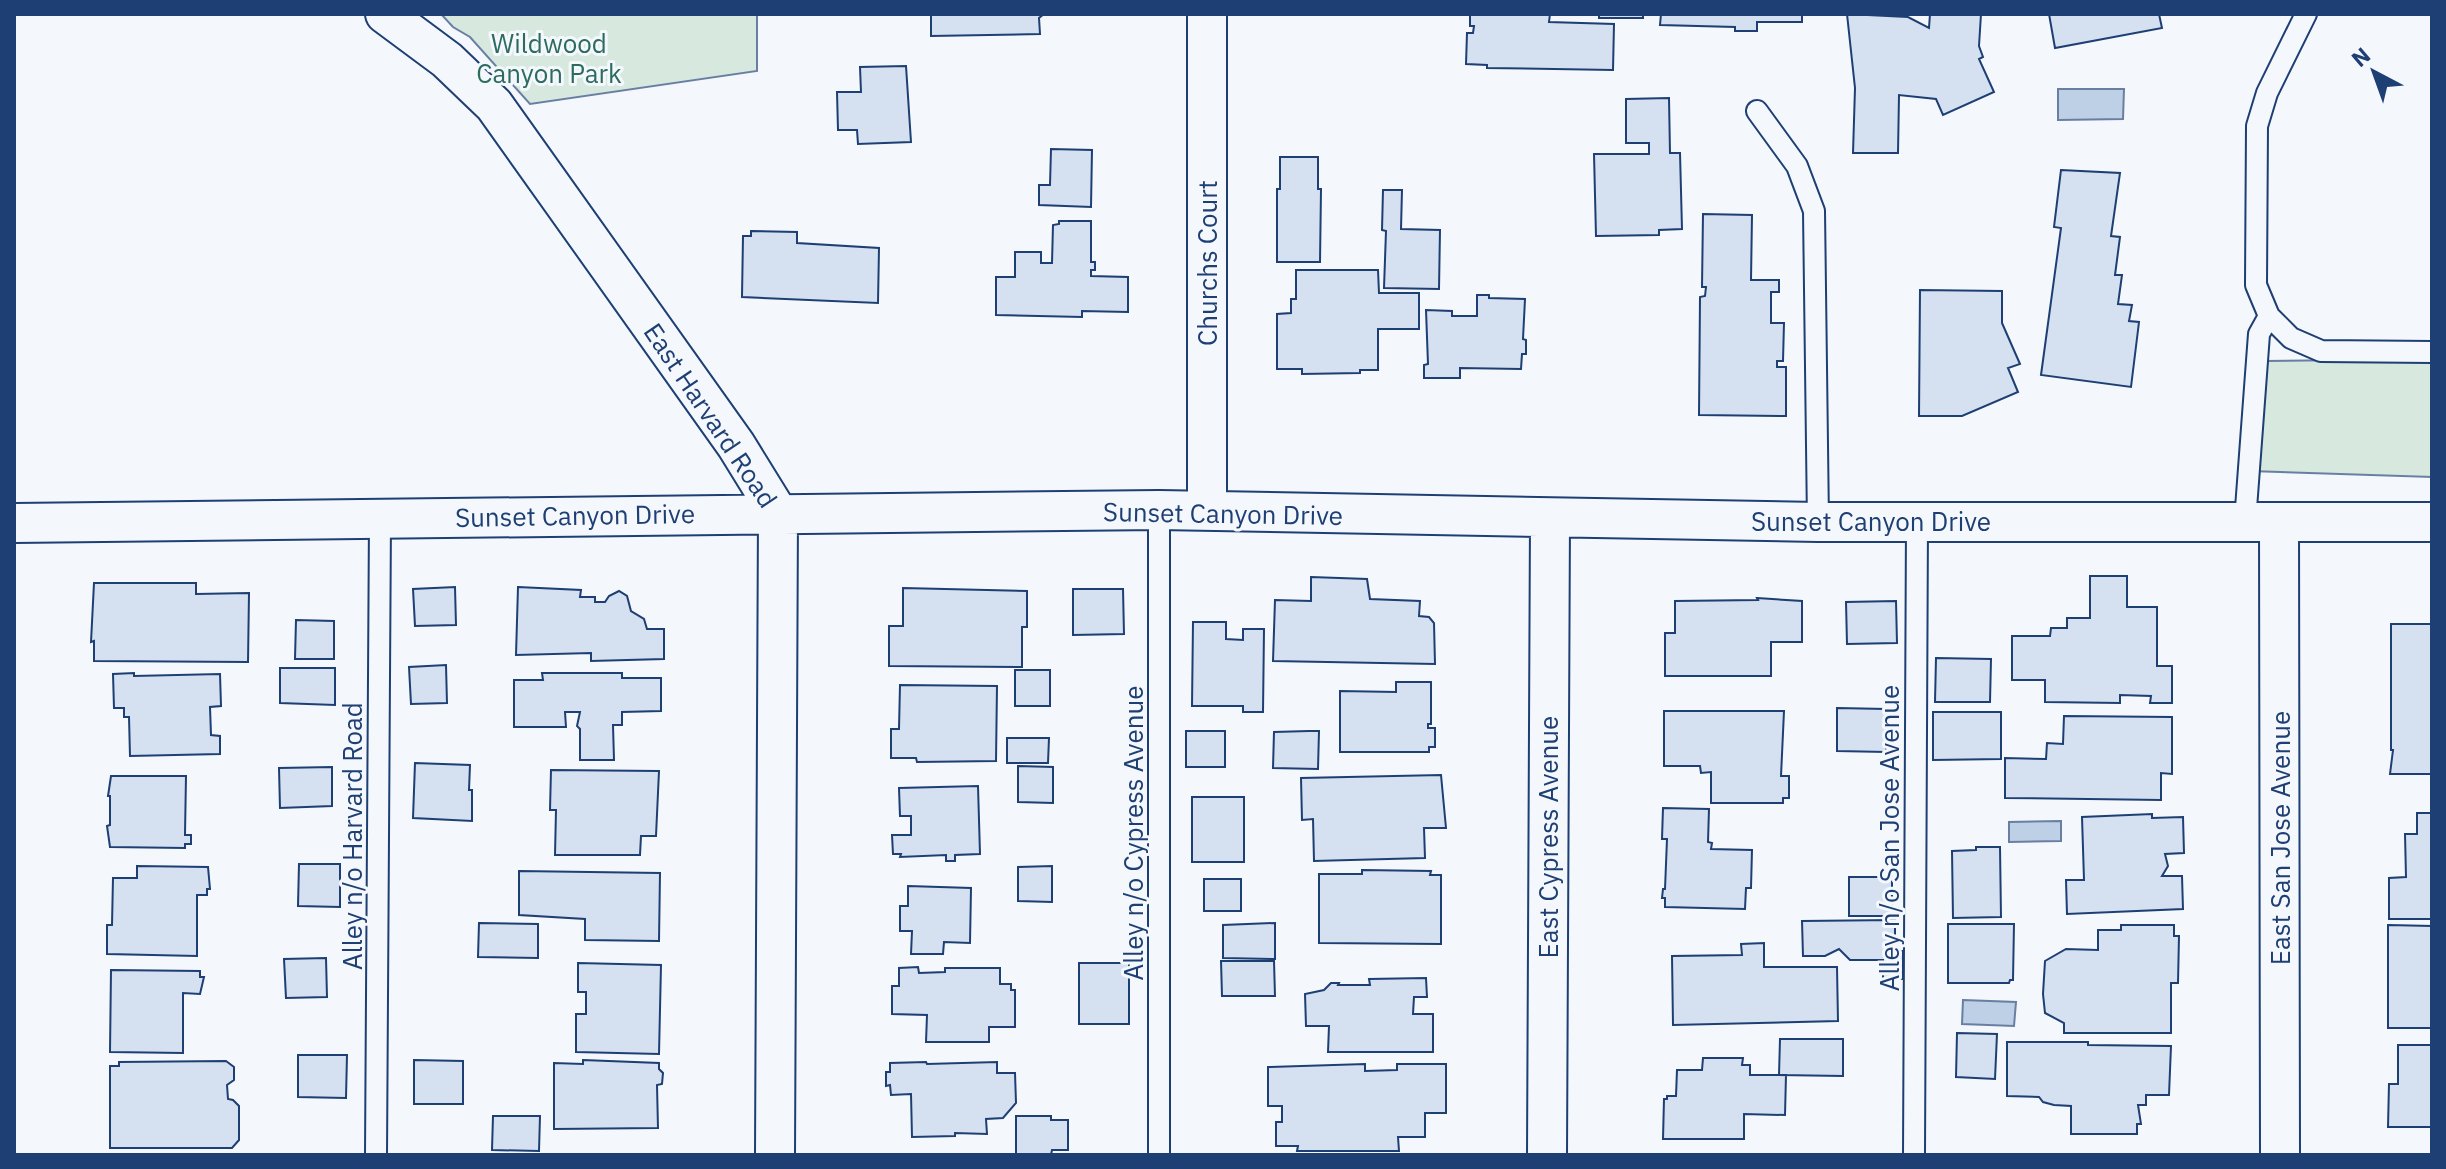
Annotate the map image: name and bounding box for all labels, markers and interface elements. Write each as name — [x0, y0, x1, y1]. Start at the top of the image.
park label: Wildwood Canyon Park — [476, 26, 622, 90]
north arrow — [2334, 32, 2414, 112]
text: N — [2345, 40, 2376, 73]
street label: Churchs Court — [1190, 180, 1224, 346]
street label: East Harvard Road — [637, 316, 785, 514]
street label: Sunset Canyon Drive — [1103, 494, 1343, 532]
street label: Sunset Canyon Drive — [455, 496, 695, 534]
street label: Sunset Canyon Drive — [1751, 504, 1991, 538]
street label: Alley n/o San Jose Avenue — [1872, 685, 1906, 991]
street label: Alley n/o Cypress Avenue — [1116, 686, 1150, 980]
street label: Alley n/o Harvard Road — [335, 702, 369, 970]
street label: East San Jose Avenue — [2263, 711, 2297, 965]
street label: East Cypress Avenue — [1531, 716, 1565, 958]

